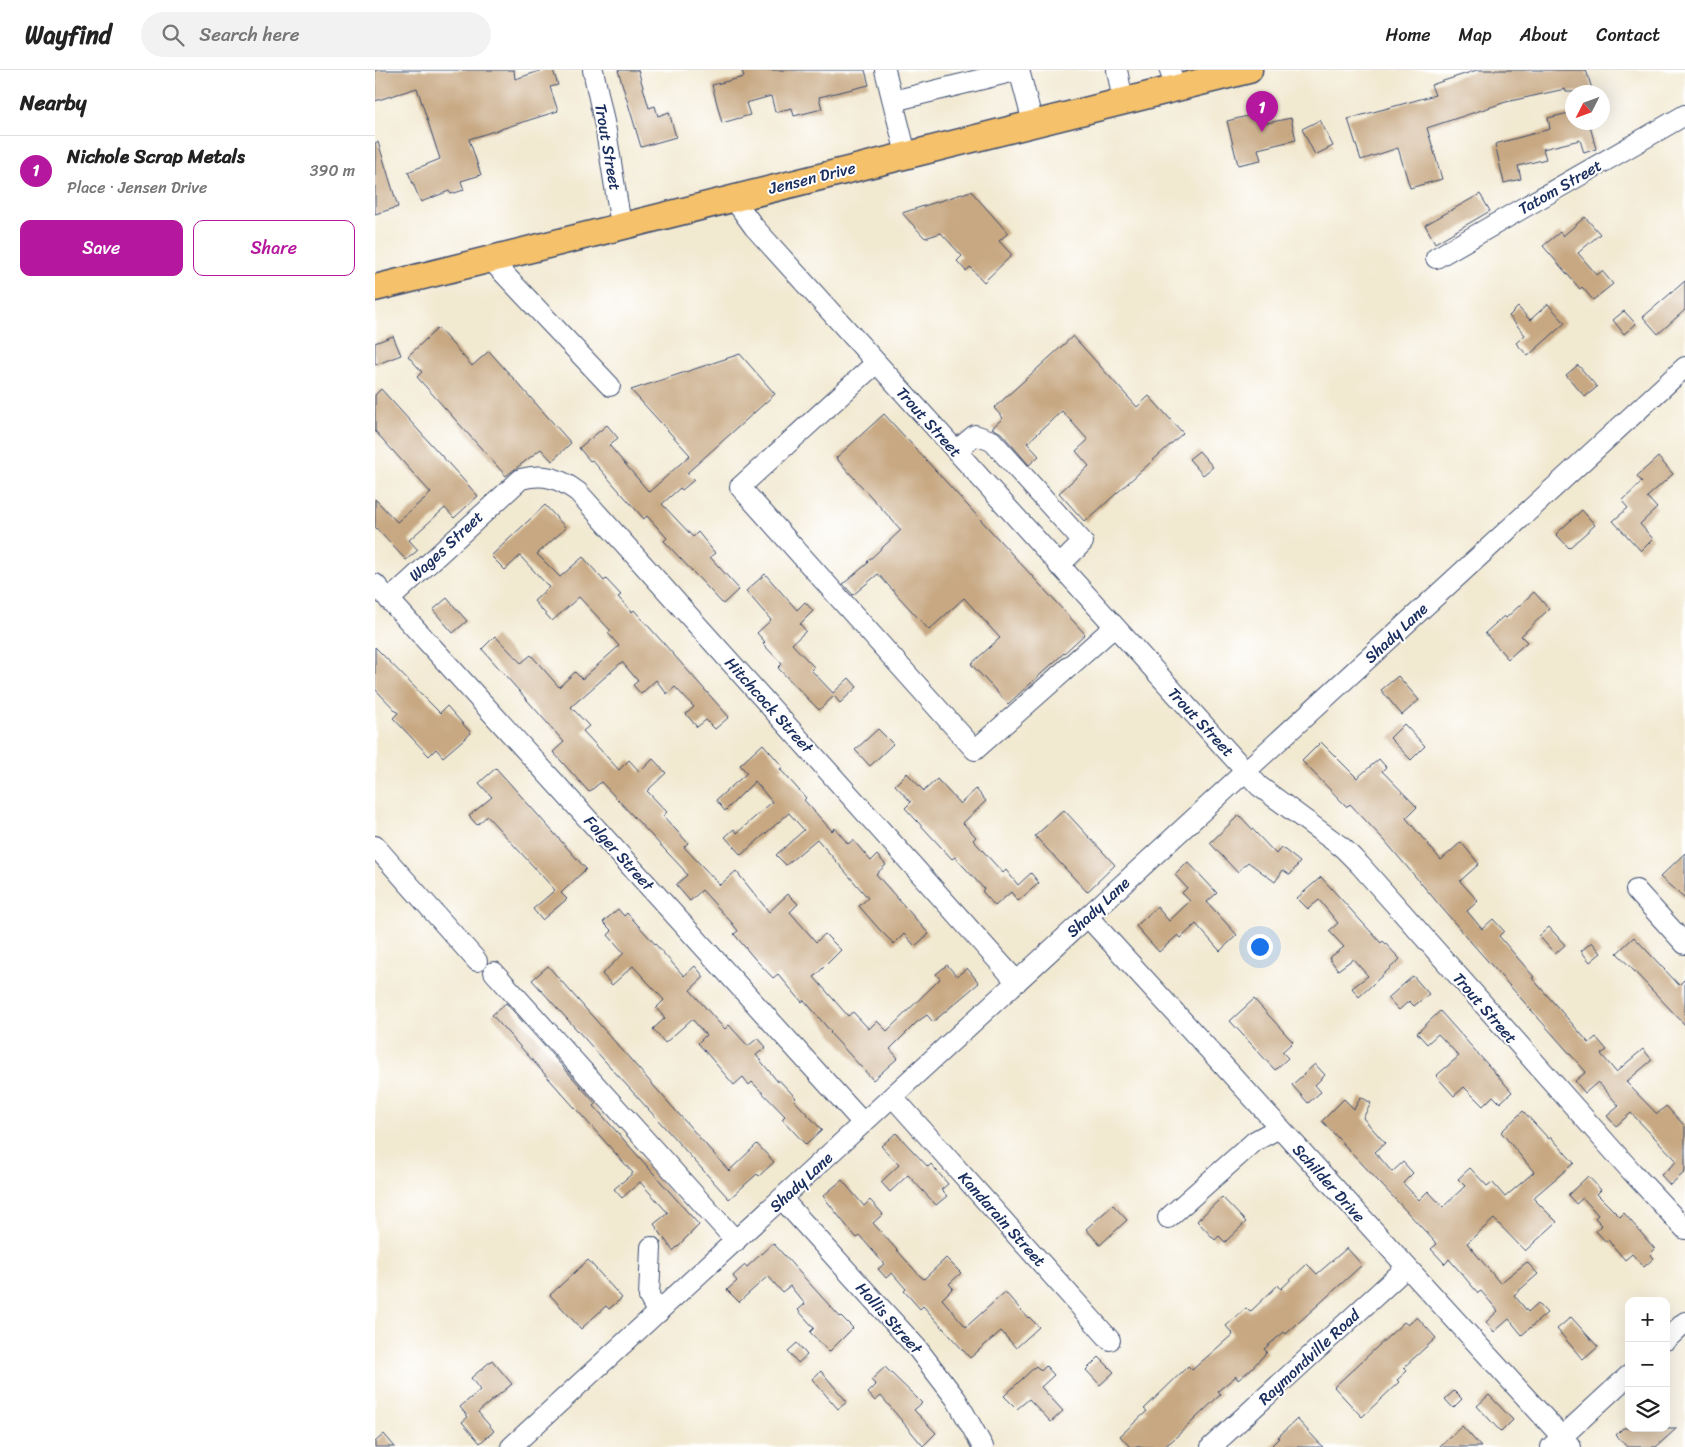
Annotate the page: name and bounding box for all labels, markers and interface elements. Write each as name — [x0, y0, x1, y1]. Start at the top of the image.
search box — [141, 12, 491, 57]
text: Wayfind — [25, 14, 111, 56]
text: Search here — [199, 18, 299, 51]
text: Home — [1386, 19, 1431, 51]
text: Map — [1459, 19, 1492, 51]
text: About — [1520, 19, 1568, 51]
text: Contact — [1596, 19, 1660, 51]
icon: search — [159, 21, 187, 49]
text: Nearby — [20, 84, 86, 122]
north arrow — [1565, 85, 1610, 130]
pin: 1 — [1246, 91, 1278, 132]
street label: Trout Street — [586, 101, 630, 193]
text: Nichole Scrap Metals — [67, 140, 245, 173]
street label: Tatom Street — [1512, 151, 1608, 223]
street label: Jensen Drive — [764, 153, 859, 203]
text: 1 — [33, 156, 39, 185]
text: 390 m — [310, 156, 355, 185]
text: Place · Jensen Drive — [67, 173, 207, 202]
button: Save — [20, 220, 183, 276]
button: Share — [193, 220, 355, 276]
street label: Trout Street — [889, 380, 969, 464]
street label: Wages Street — [402, 503, 490, 589]
street label: Shady Lane — [1357, 595, 1435, 671]
street label: Hitchcock Street — [717, 650, 821, 761]
street label: Trout Street — [1160, 680, 1242, 764]
street label: Folger Street — [577, 808, 662, 898]
street label: Shady Lane — [1059, 869, 1137, 945]
your location — [1247, 934, 1273, 960]
street label: Trout Street — [1445, 965, 1525, 1051]
street label: Schilder Drive — [1285, 1137, 1373, 1229]
street label: Shady Lane — [762, 1144, 840, 1220]
street label: Kandarain Street — [951, 1164, 1053, 1274]
street label: Hollis Street — [848, 1275, 930, 1361]
map controls — [1625, 1297, 1670, 1432]
button: + — [1625, 1297, 1670, 1342]
street label: Raymondville Road — [1251, 1301, 1368, 1412]
button: − — [1625, 1342, 1670, 1387]
button: layers — [1625, 1387, 1670, 1432]

